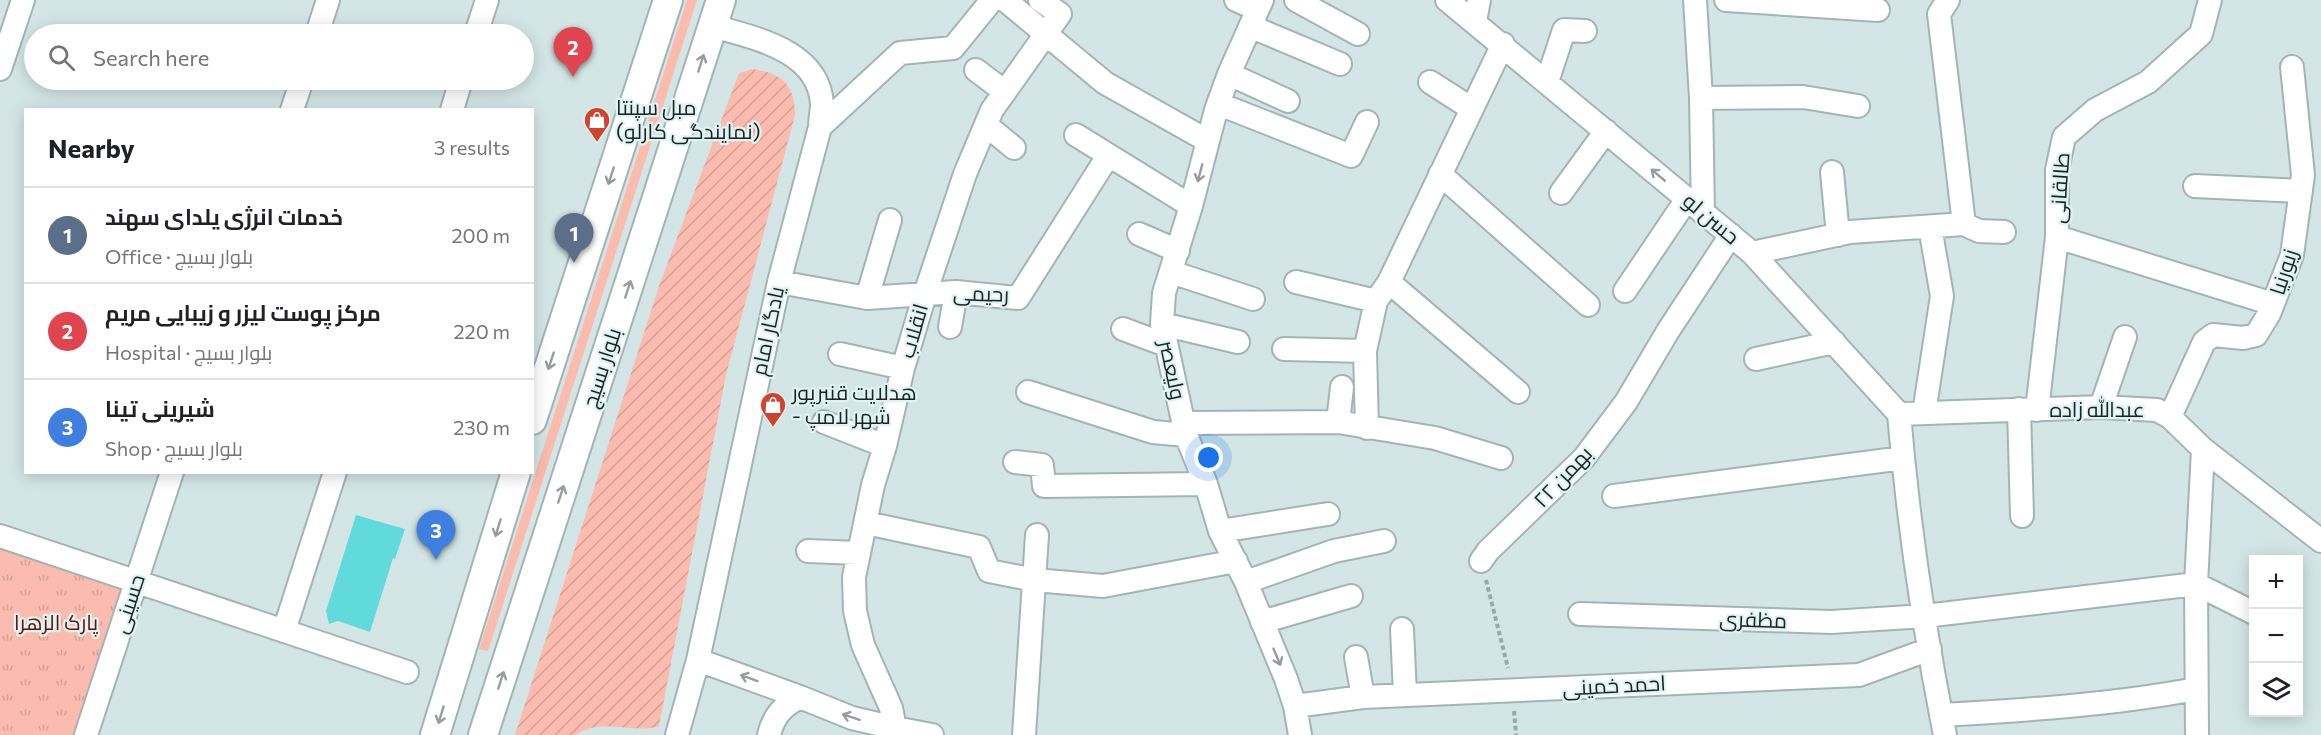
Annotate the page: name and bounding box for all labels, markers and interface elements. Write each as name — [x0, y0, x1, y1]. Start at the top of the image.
search box — [24, 24, 534, 90]
pin: 2 — [554, 28, 592, 77]
icon: search — [45, 41, 78, 74]
text: Search here — [93, 44, 209, 71]
one-way arrow — [696, 54, 707, 73]
place label: مبل سپنتا (نمایندگی کارلو) — [616, 94, 761, 145]
shop icon: مبل سپنتا (نمایندگی کارلو) — [582, 105, 612, 143]
text: Nearby — [48, 132, 135, 163]
text: 3 results — [434, 135, 510, 159]
street label: طالقانی — [2044, 151, 2075, 224]
one-way arrow — [1193, 163, 1205, 182]
one-way arrow — [605, 166, 616, 185]
one-way arrow — [1651, 169, 1667, 182]
street label: حسن لو — [1677, 187, 1745, 250]
text: خدمات انرژی یلدای سهند — [105, 203, 343, 230]
pin: 1 — [554, 214, 594, 263]
text: 1 — [63, 223, 72, 247]
text: 200 m — [452, 223, 510, 247]
text: Office · بلوار بسیج — [105, 244, 253, 268]
street label: زیورنیا — [2263, 245, 2303, 298]
street label: رحیمی — [953, 279, 1010, 308]
one-way arrow — [623, 280, 634, 299]
street label: یادگار امام — [745, 284, 791, 378]
text: مرکز پوست لیزر و زیبایی مریم — [105, 299, 381, 326]
street label: انقلاب — [893, 301, 932, 361]
text: 2 — [62, 319, 73, 343]
text: 220 m — [454, 319, 510, 343]
street label: بلوار بسیج — [576, 324, 628, 412]
street label: ولیعصر — [1154, 337, 1192, 402]
text: Hospital · بلوار بسیج — [105, 340, 272, 364]
one-way arrow — [545, 351, 556, 370]
place label: هدلایت قنبرپور - شهر لامپ — [791, 379, 917, 431]
shop icon: هدلایت قنبرپور - شهر لامپ — [758, 390, 788, 428]
text: شیرینی تینا — [105, 395, 215, 422]
street label: عبدالله زاده — [2049, 396, 2145, 422]
text: 3 — [62, 415, 73, 439]
text: 230 m — [453, 415, 510, 439]
text: Shop · بلوار بسیج — [105, 436, 243, 460]
street label: ۲۲ بهمن — [1527, 440, 1598, 513]
your location — [1194, 443, 1223, 472]
one-way arrow — [556, 485, 567, 504]
pin: 3 — [416, 510, 456, 560]
one-way arrow — [492, 518, 503, 537]
map controls — [2249, 555, 2303, 717]
button: + — [2249, 555, 2303, 609]
street label: حسینی — [106, 571, 151, 637]
street label: مظفری — [1719, 605, 1787, 634]
park label: پارک الزهرا — [14, 609, 98, 637]
button: − — [2249, 609, 2303, 663]
one-way arrow — [1272, 647, 1283, 666]
button: layers — [2249, 663, 2303, 717]
street label: احمد خمینی — [1562, 669, 1666, 702]
one-way arrow — [496, 671, 507, 690]
one-way arrow — [740, 672, 759, 683]
one-way arrow — [435, 705, 446, 724]
one-way arrow — [842, 711, 861, 722]

